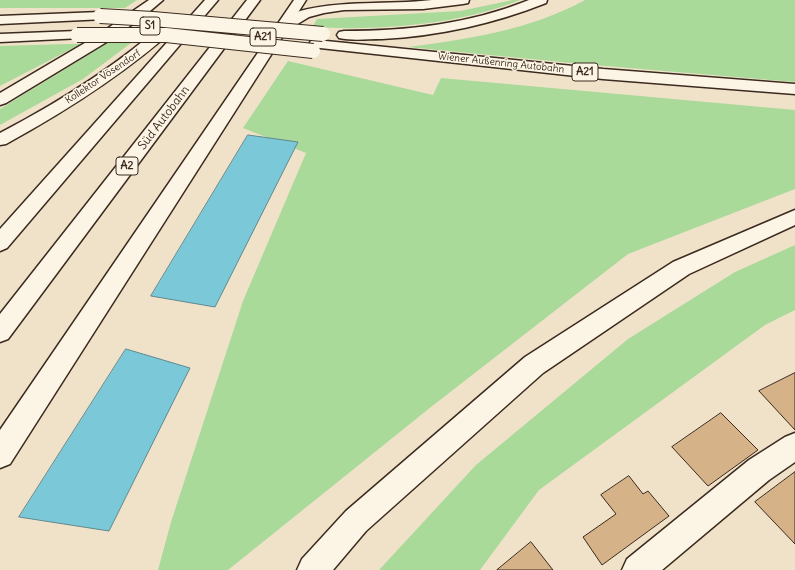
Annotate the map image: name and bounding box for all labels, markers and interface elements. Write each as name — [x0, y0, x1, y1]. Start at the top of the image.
road number: S1 — [140, 17, 160, 35]
road number: A21 — [250, 28, 276, 46]
street label: Kollektor Vösendorf — [63, 47, 143, 107]
street label: Wiener Außenring Autobahn — [437, 50, 565, 76]
road number: A21 — [572, 63, 598, 81]
street label: Süd Autobahn — [135, 83, 193, 153]
road number: A2 — [116, 157, 138, 175]

